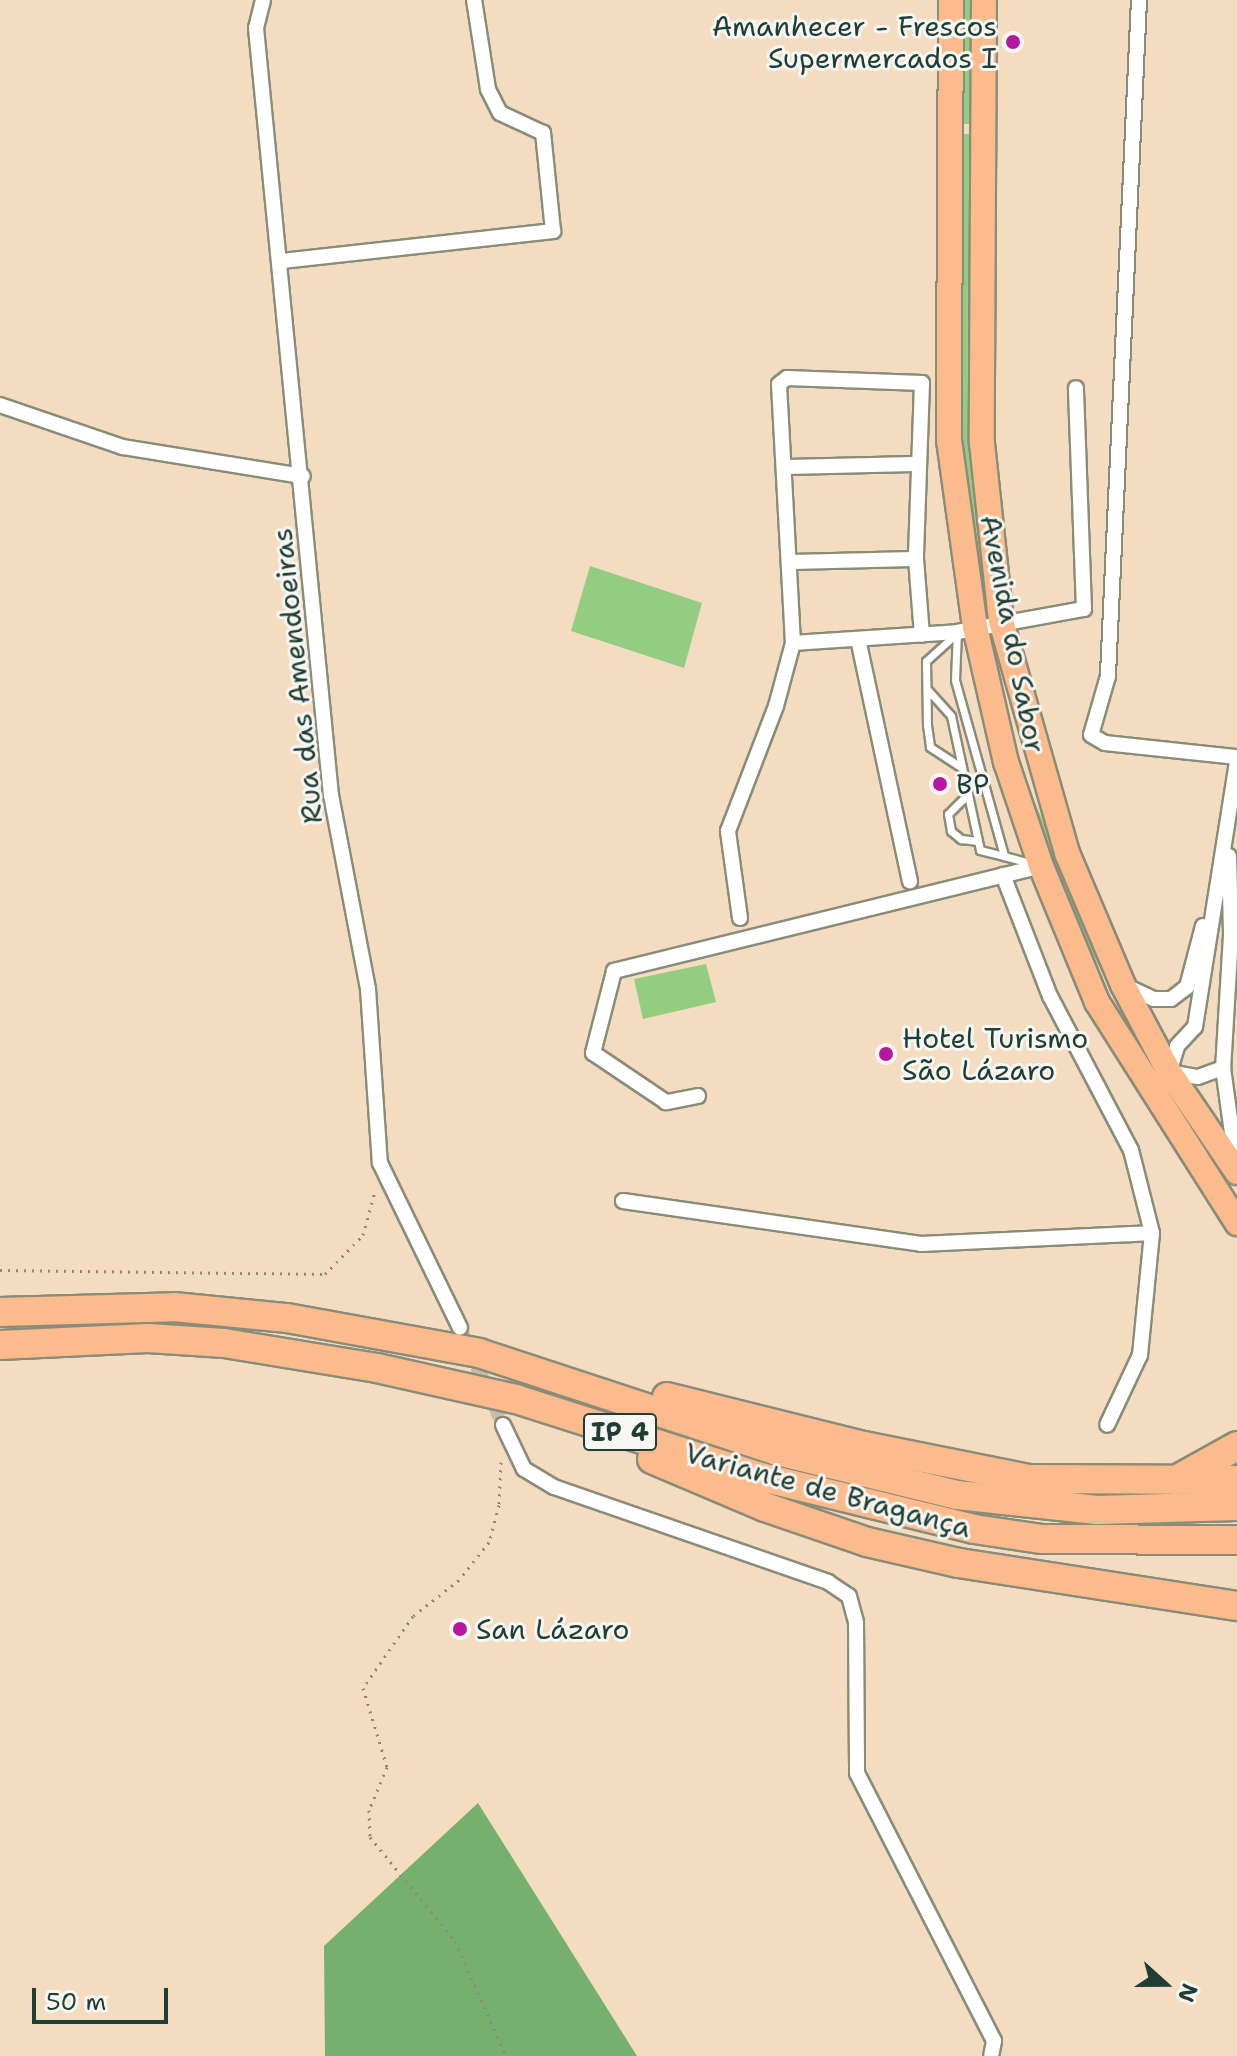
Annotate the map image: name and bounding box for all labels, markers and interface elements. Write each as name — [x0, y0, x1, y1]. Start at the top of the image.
place label: Amanhecer - Frescos Supermercados I — [712, 9, 997, 75]
marker: Amanhecer - Frescos Supermercados I — [1004, 33, 1022, 51]
street label: Avenida do Sabor — [973, 512, 1053, 756]
street label: Rua das Amendoeiras — [265, 527, 329, 825]
place label: BP — [956, 767, 989, 801]
marker: BP — [931, 775, 949, 793]
place label: Hotel Turismo São Lázaro — [902, 1021, 1088, 1087]
marker: Hotel Turismo São Lázaro — [877, 1045, 895, 1063]
road number: IP 4 — [582, 1410, 658, 1454]
street label: Variante de Bragança — [681, 1436, 975, 1544]
place label: San Lázaro — [476, 1612, 629, 1646]
marker: San Lázaro — [451, 1620, 469, 1638]
north arrow — [1125, 1944, 1205, 2024]
scale bar — [36, 1972, 172, 2022]
text: N — [1171, 1979, 1205, 2006]
text: 50 m — [46, 1986, 106, 2018]

